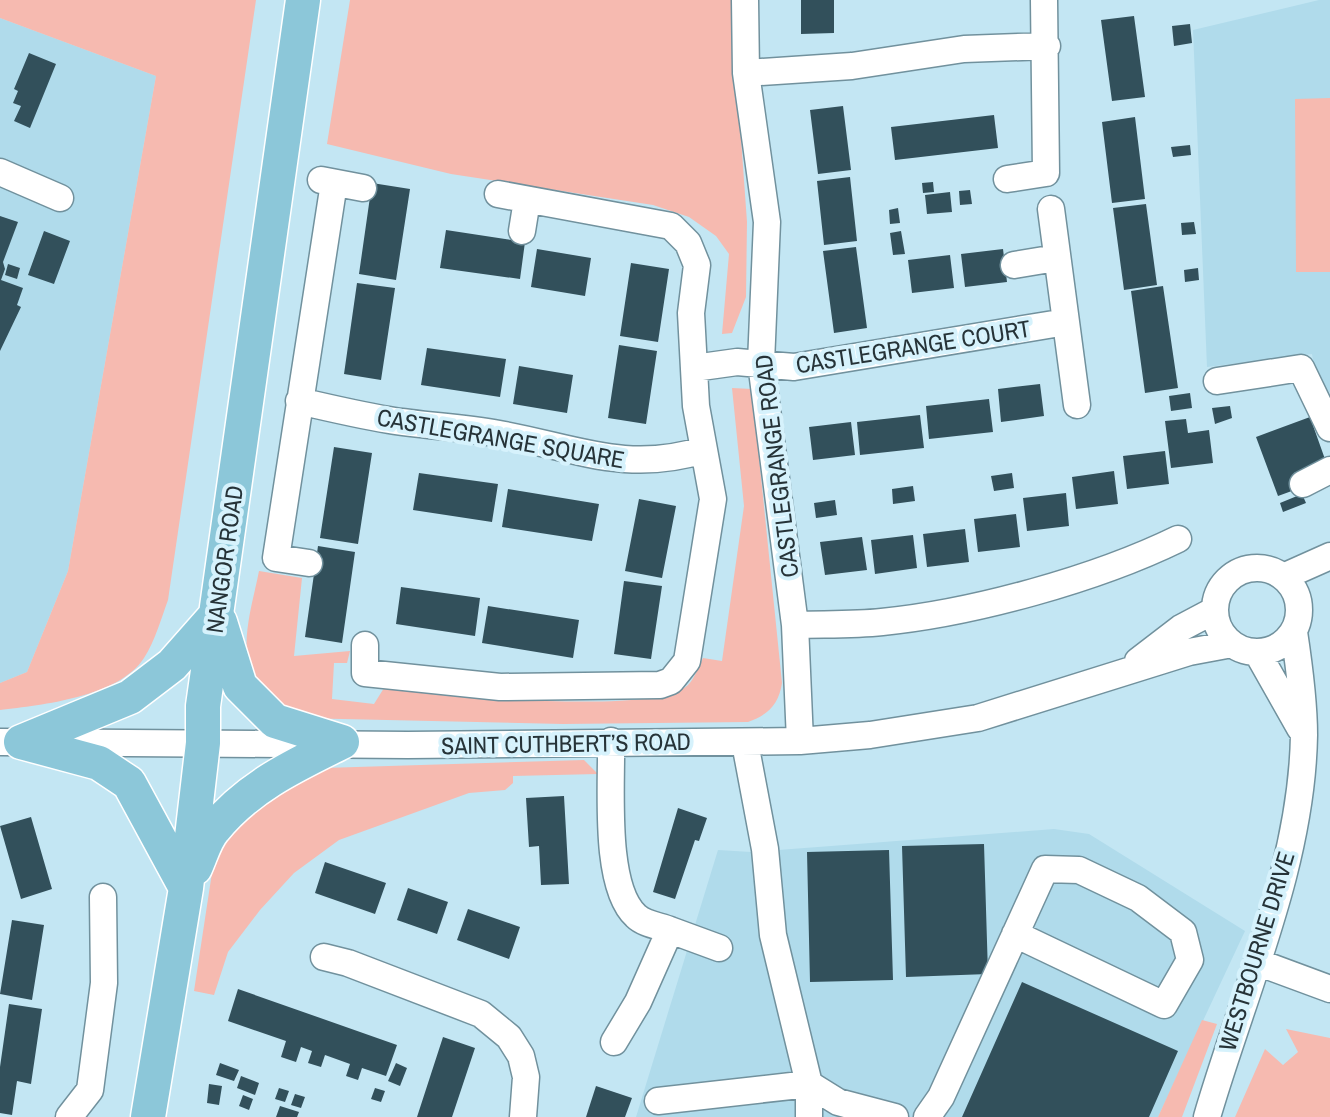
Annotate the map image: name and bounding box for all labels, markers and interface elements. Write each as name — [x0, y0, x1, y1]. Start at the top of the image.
street label: CASTLEGRANGE COURT — [793, 312, 1033, 380]
street label: CASTLEGRANGE ROAD — [746, 353, 806, 579]
street label: CASTLEGRANGE SQUARE — [375, 400, 627, 476]
street label: NANGOR ROAD — [198, 483, 250, 635]
street label: SAINT CUTHBERT’S ROAD — [441, 725, 691, 761]
street label: WESTBOURNE DRIVE — [1210, 848, 1302, 1054]

